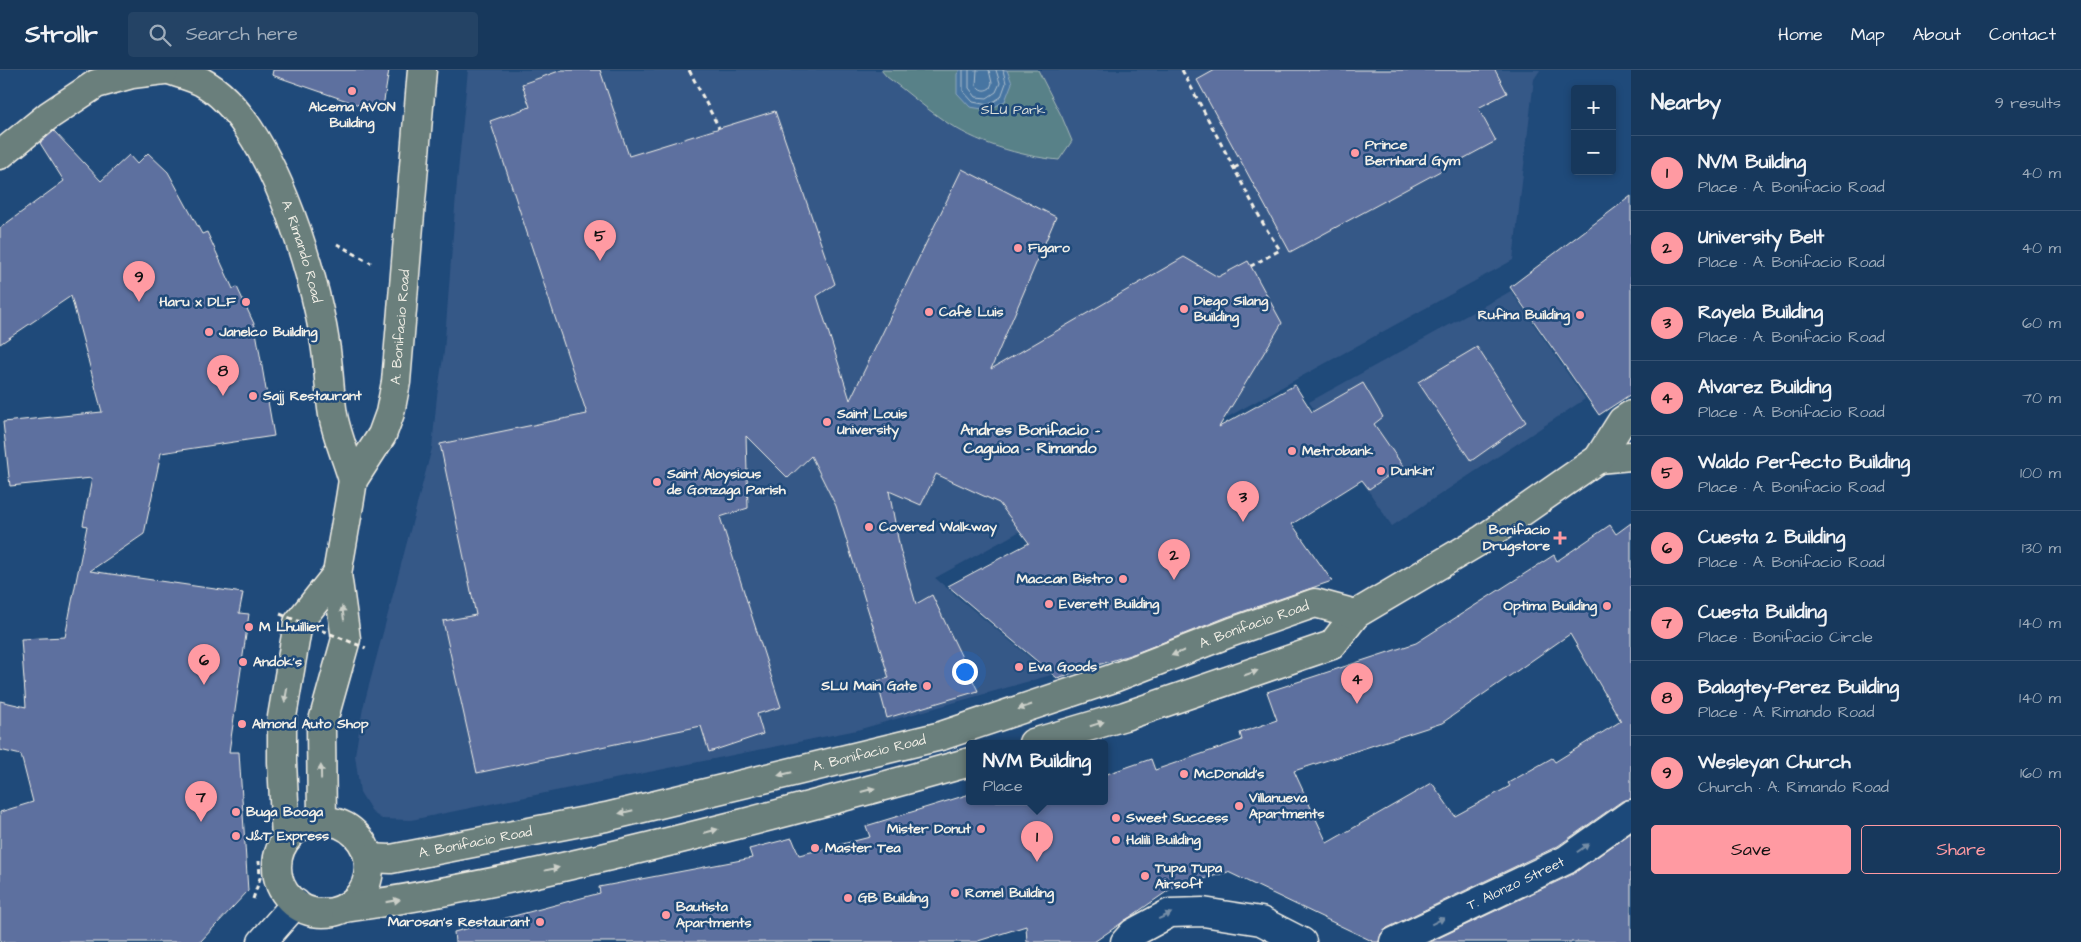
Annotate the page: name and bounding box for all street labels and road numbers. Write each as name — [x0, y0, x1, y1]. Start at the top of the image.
street label: A. Rimando Road — [276, 197, 327, 305]
street label: A. Bonifacio Road — [386, 269, 415, 386]
street label: A. Bonifacio Road — [1196, 596, 1312, 654]
street label: A. Bonifacio Road — [811, 730, 928, 777]
street label: A. Bonifacio Road — [417, 822, 534, 863]
street label: T. Alonzo Street — [1464, 852, 1568, 916]

